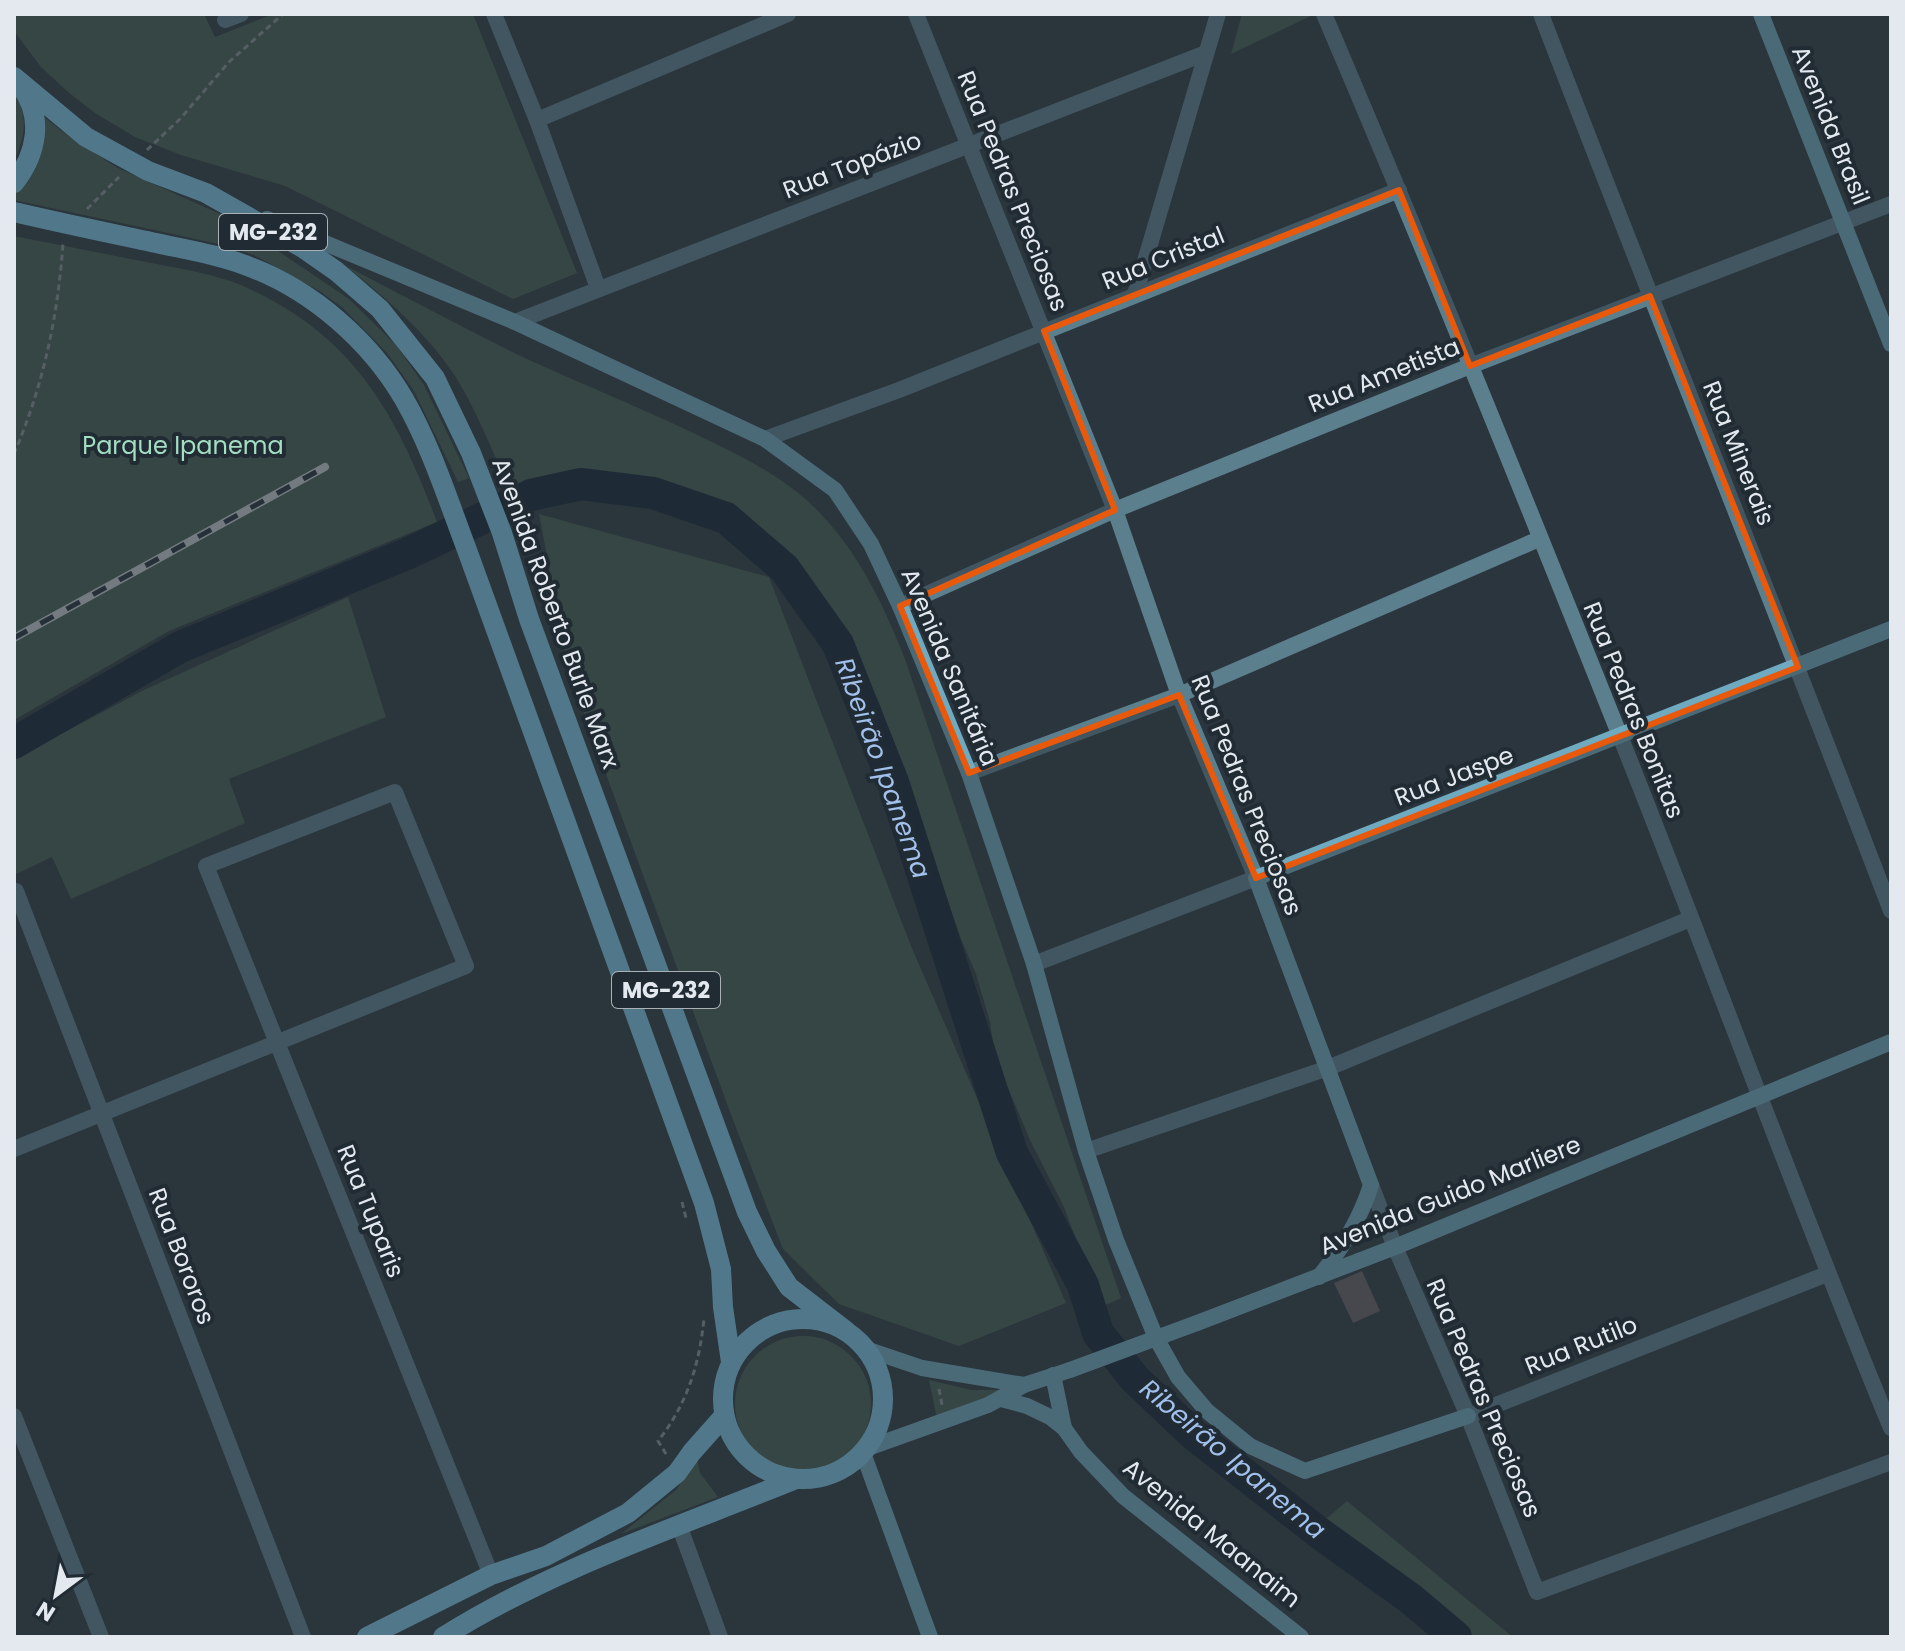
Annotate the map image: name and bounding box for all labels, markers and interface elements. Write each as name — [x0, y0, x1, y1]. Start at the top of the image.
street label: Avenida Brasil — [1784, 41, 1878, 209]
street label: Rua Pedras Preciosas — [950, 66, 1076, 316]
street label: Rua Topázio — [778, 124, 926, 206]
road number: MG-232 — [219, 214, 327, 250]
street label: Rua Cristal — [1097, 218, 1229, 298]
street label: Rua Ametista — [1303, 330, 1465, 420]
street label: Rua Minerais — [1695, 376, 1783, 530]
park label: Parque Ipanema — [82, 429, 284, 462]
street label: Avenida Roberto Burle Marx — [484, 453, 628, 774]
street label: Avenida Sanitária — [893, 563, 1007, 771]
street label: Rua Pedras Bonitas — [1576, 597, 1692, 823]
water label: Ribeirão Ipanema — [826, 653, 940, 883]
street label: Rua Pedras Preciosas — [1184, 670, 1310, 920]
street label: Rua Jaspe — [1390, 738, 1518, 814]
road number: MG-232 — [612, 972, 720, 1008]
street label: Avenida Guido Marliere — [1315, 1127, 1585, 1263]
street label: Rua Tuparis — [329, 1140, 413, 1282]
street label: Rua Bororos — [141, 1183, 223, 1329]
street label: Rua Pedras Preciosas — [1419, 1273, 1549, 1523]
street label: Rua Rutilo — [1520, 1308, 1642, 1382]
water label: Ribeirão Ipanema — [1132, 1370, 1334, 1548]
street label: Avenida Maanaim — [1116, 1451, 1308, 1615]
north arrow — [16, 1555, 96, 1635]
text: N — [30, 1594, 61, 1629]

